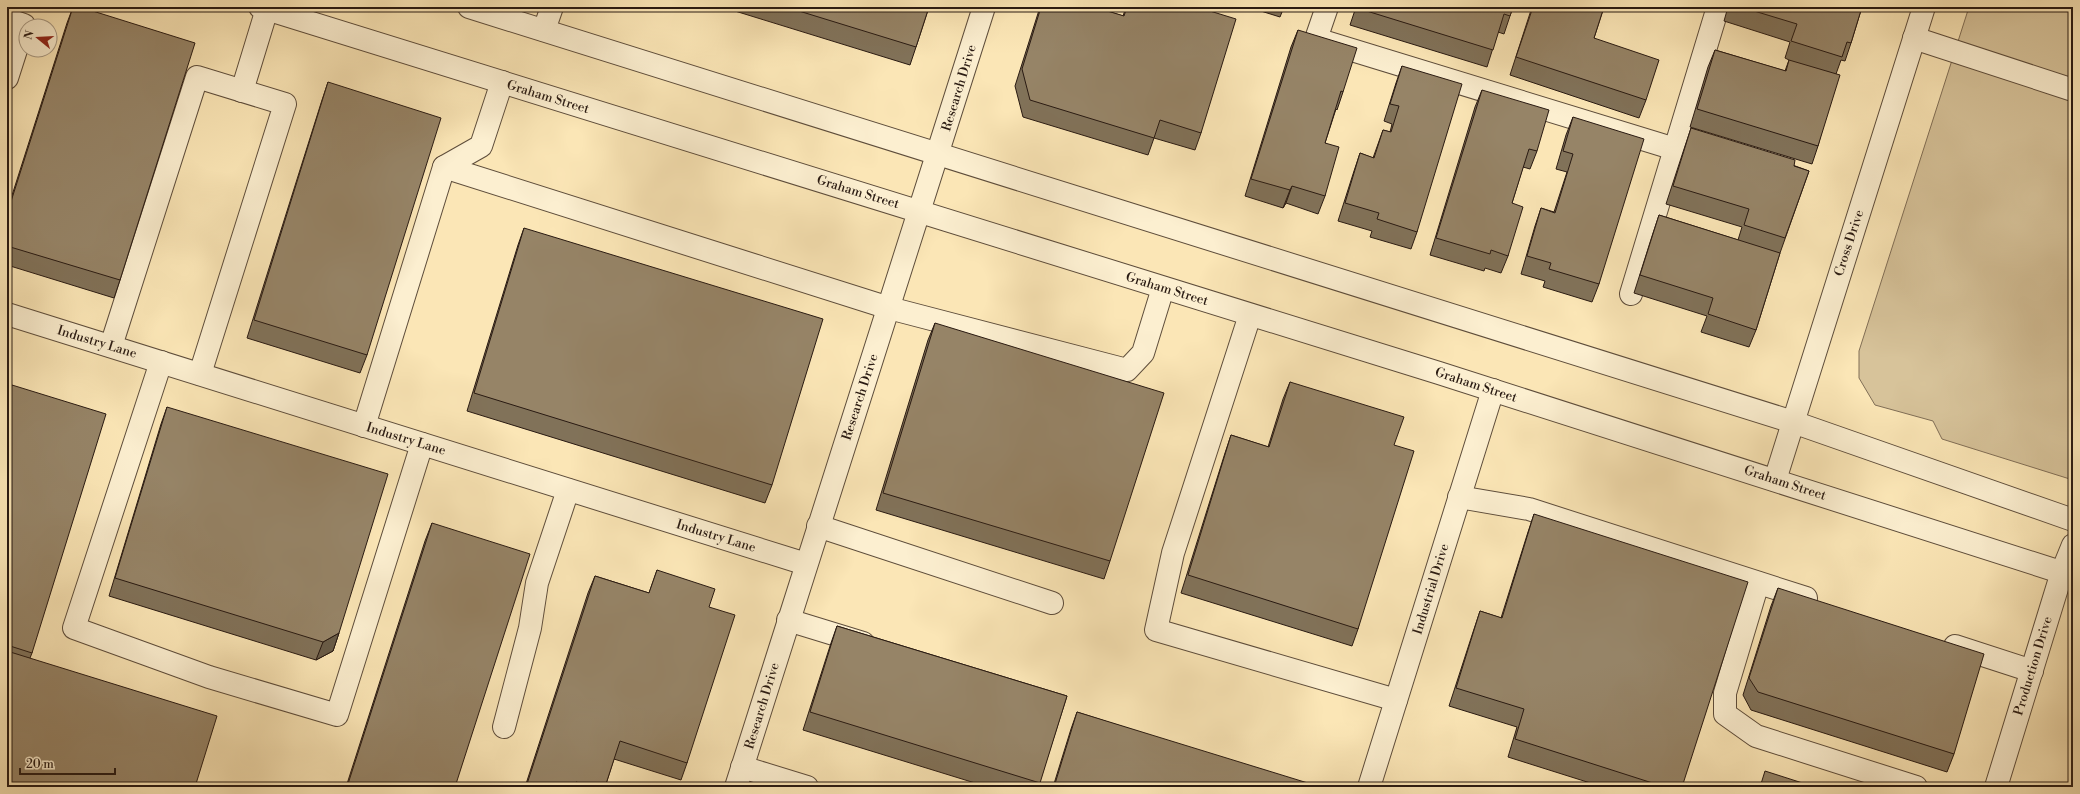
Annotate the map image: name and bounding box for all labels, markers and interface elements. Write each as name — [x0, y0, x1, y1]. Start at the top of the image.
north arrow — [18, 18, 58, 58]
text: N — [21, 29, 38, 42]
street label: Research Drive — [938, 42, 980, 133]
street label: Graham Street — [505, 77, 592, 117]
street label: Graham Street — [815, 172, 902, 212]
street label: Cross Drive — [1831, 207, 1867, 278]
street label: Graham Street — [1124, 269, 1211, 309]
street label: Industry Lane — [55, 322, 139, 362]
street label: Research Drive — [839, 351, 882, 442]
street label: Graham Street — [1433, 364, 1519, 406]
street label: Industry Lane — [364, 419, 448, 459]
street label: Graham Street — [1742, 462, 1828, 504]
street label: Industry Lane — [674, 516, 758, 556]
street label: Industrial Drive — [1410, 541, 1453, 636]
street label: Production Drive — [2010, 614, 2056, 717]
street label: Research Drive — [741, 660, 783, 751]
scale bar — [20, 750, 115, 776]
text: 20 m — [26, 757, 54, 772]

